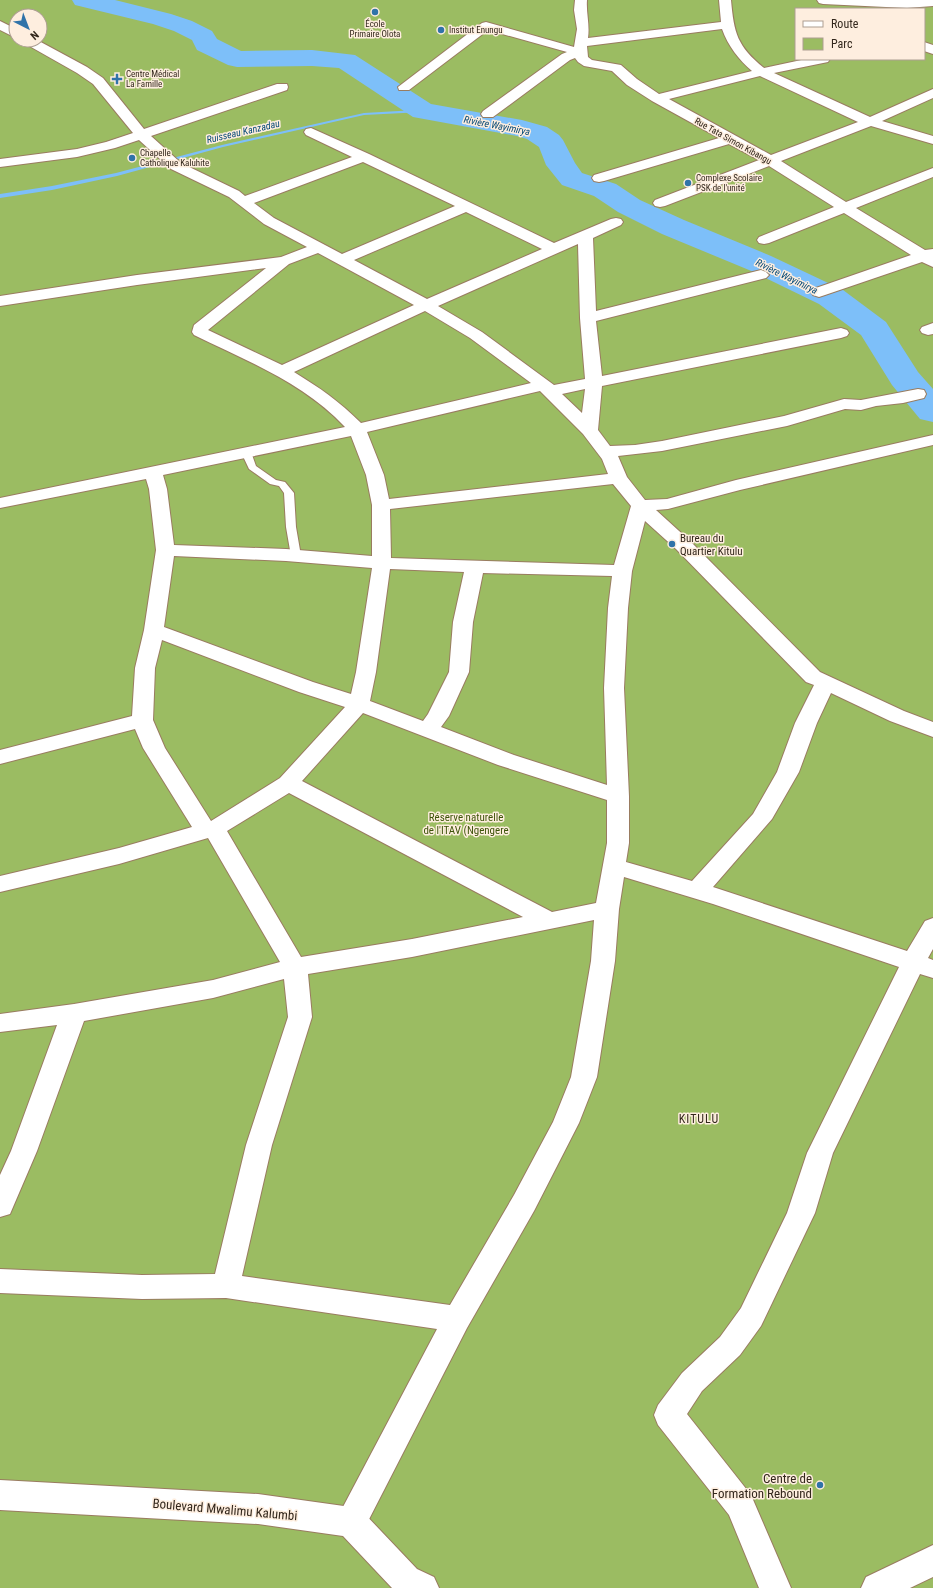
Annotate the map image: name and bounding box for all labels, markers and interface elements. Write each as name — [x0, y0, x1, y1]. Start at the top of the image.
marker: École Primaire Olota — [370, 7, 380, 17]
north arrow — [8, 8, 48, 48]
legend — [795, 8, 925, 60]
text: Route — [831, 17, 859, 31]
place label: École Primaire Olota — [350, 18, 400, 39]
marker: Institut Enungu — [436, 25, 446, 35]
place label: Institut Enungu — [449, 25, 503, 35]
text: N — [27, 28, 41, 42]
text: Parc — [831, 37, 853, 51]
place label: Centre Médical La Famille — [126, 69, 179, 89]
marker: Centre Médical La Famille — [111, 73, 123, 85]
water label: Rivière Wayimirya — [463, 114, 531, 137]
street label: Rue Tata Simon Kibangu — [693, 116, 773, 166]
water label: Ruisseau Kanzadau — [205, 118, 281, 145]
place label: Chapelle Catholique Kaluhite — [140, 148, 209, 168]
marker: Chapelle Catholique Kaluhite — [127, 153, 137, 163]
place label: Complexe Scolaire PSK de l'unité — [696, 173, 762, 193]
marker: Complexe Scolaire PSK de l'unité — [683, 178, 693, 188]
water label: Rivière Wayimirya — [754, 257, 820, 296]
place label: Bureau du Quartier Kitulu — [680, 532, 743, 558]
marker: Bureau du Quartier Kitulu — [667, 539, 677, 549]
park label: Réserve naturelle de l'ITAV (Ngengere — [423, 811, 509, 837]
district label: KITULU — [679, 1112, 719, 1126]
place label: Centre de Formation Rebound — [712, 1471, 812, 1501]
marker: Centre de Formation Rebound — [815, 1480, 825, 1490]
street label: Boulevard Mwalimu Kalumbi — [152, 1496, 298, 1523]

